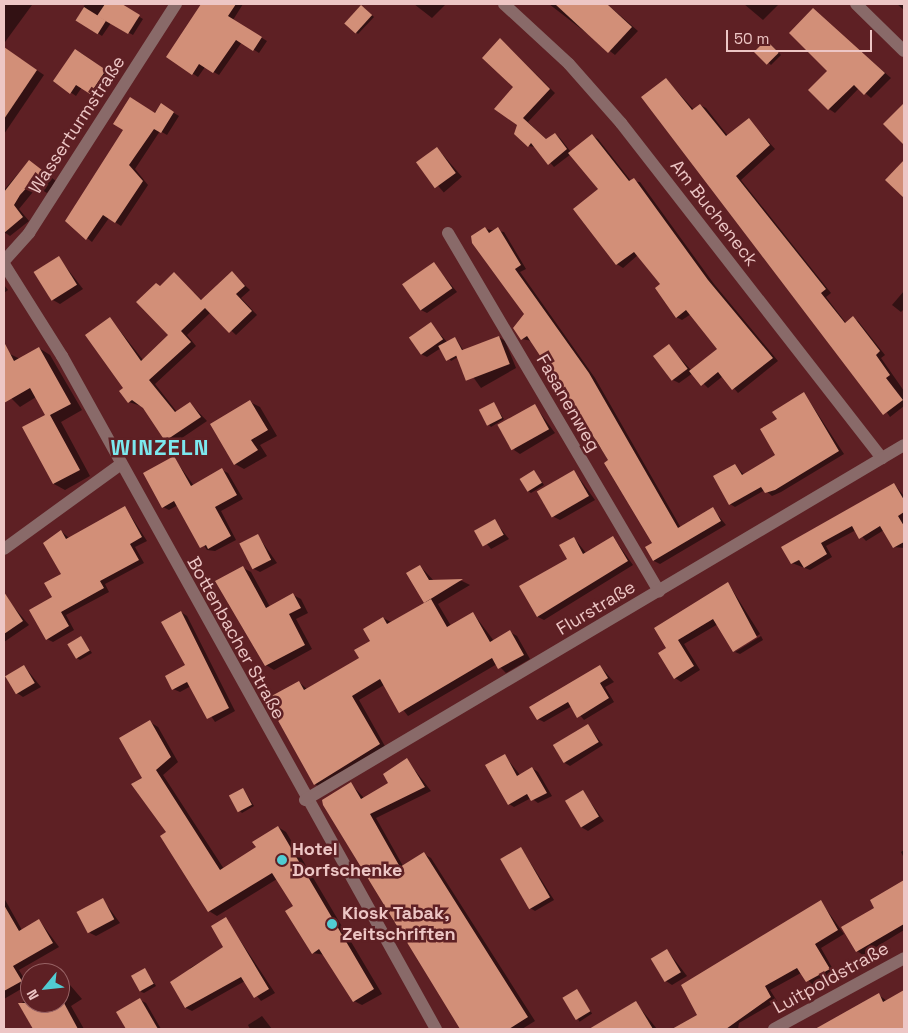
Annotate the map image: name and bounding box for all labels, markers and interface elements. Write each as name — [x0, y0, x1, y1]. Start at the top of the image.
scale bar — [728, 20, 874, 52]
text: 50 m — [734, 29, 769, 48]
street label: Wasserturmstraße — [24, 52, 130, 198]
street label: Am Bucheneck — [666, 156, 762, 270]
street label: Fasanenweg — [531, 351, 605, 455]
district label: WINZELN — [110, 435, 210, 461]
street label: Bottenbacher Straße — [182, 553, 290, 723]
street label: Flurstraße — [553, 576, 639, 640]
place label: Hotel Dorfschenke — [292, 839, 402, 882]
marker: Hotel Dorfschenke — [276, 854, 288, 866]
place label: Kiosk Tabak, Zeitschriften — [342, 903, 456, 946]
marker: Kiosk Tabak, Zeitschriften — [326, 918, 338, 930]
street label: Luitpoldstraße — [770, 937, 892, 1019]
north arrow — [20, 963, 70, 1013]
text: N — [22, 986, 43, 1003]

